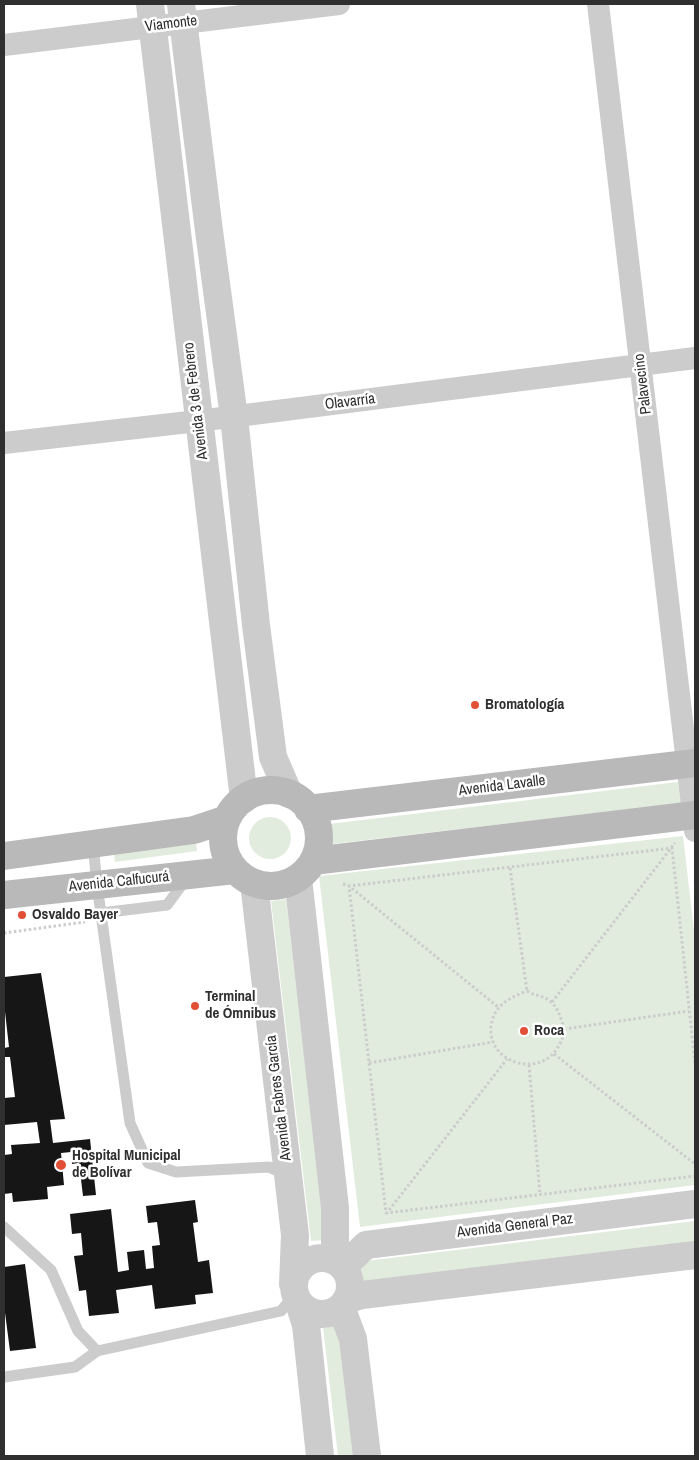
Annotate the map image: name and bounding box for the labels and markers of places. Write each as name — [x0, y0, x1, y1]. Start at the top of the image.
place label: Bromatología — [485, 696, 564, 714]
marker: Bromatología — [469, 699, 481, 711]
place label: Osvaldo Bayer — [32, 906, 118, 924]
marker: Osvaldo Bayer — [16, 909, 28, 921]
place label: Terminal de Ómnibus — [205, 988, 276, 1023]
marker: Terminal de Ómnibus — [189, 1000, 201, 1012]
place label: Roca — [534, 1022, 564, 1040]
marker: Roca — [518, 1025, 530, 1037]
place label: Hospital Municipal de Bolívar — [72, 1147, 181, 1182]
marker: Hospital Municipal de Bolívar — [54, 1158, 68, 1172]

